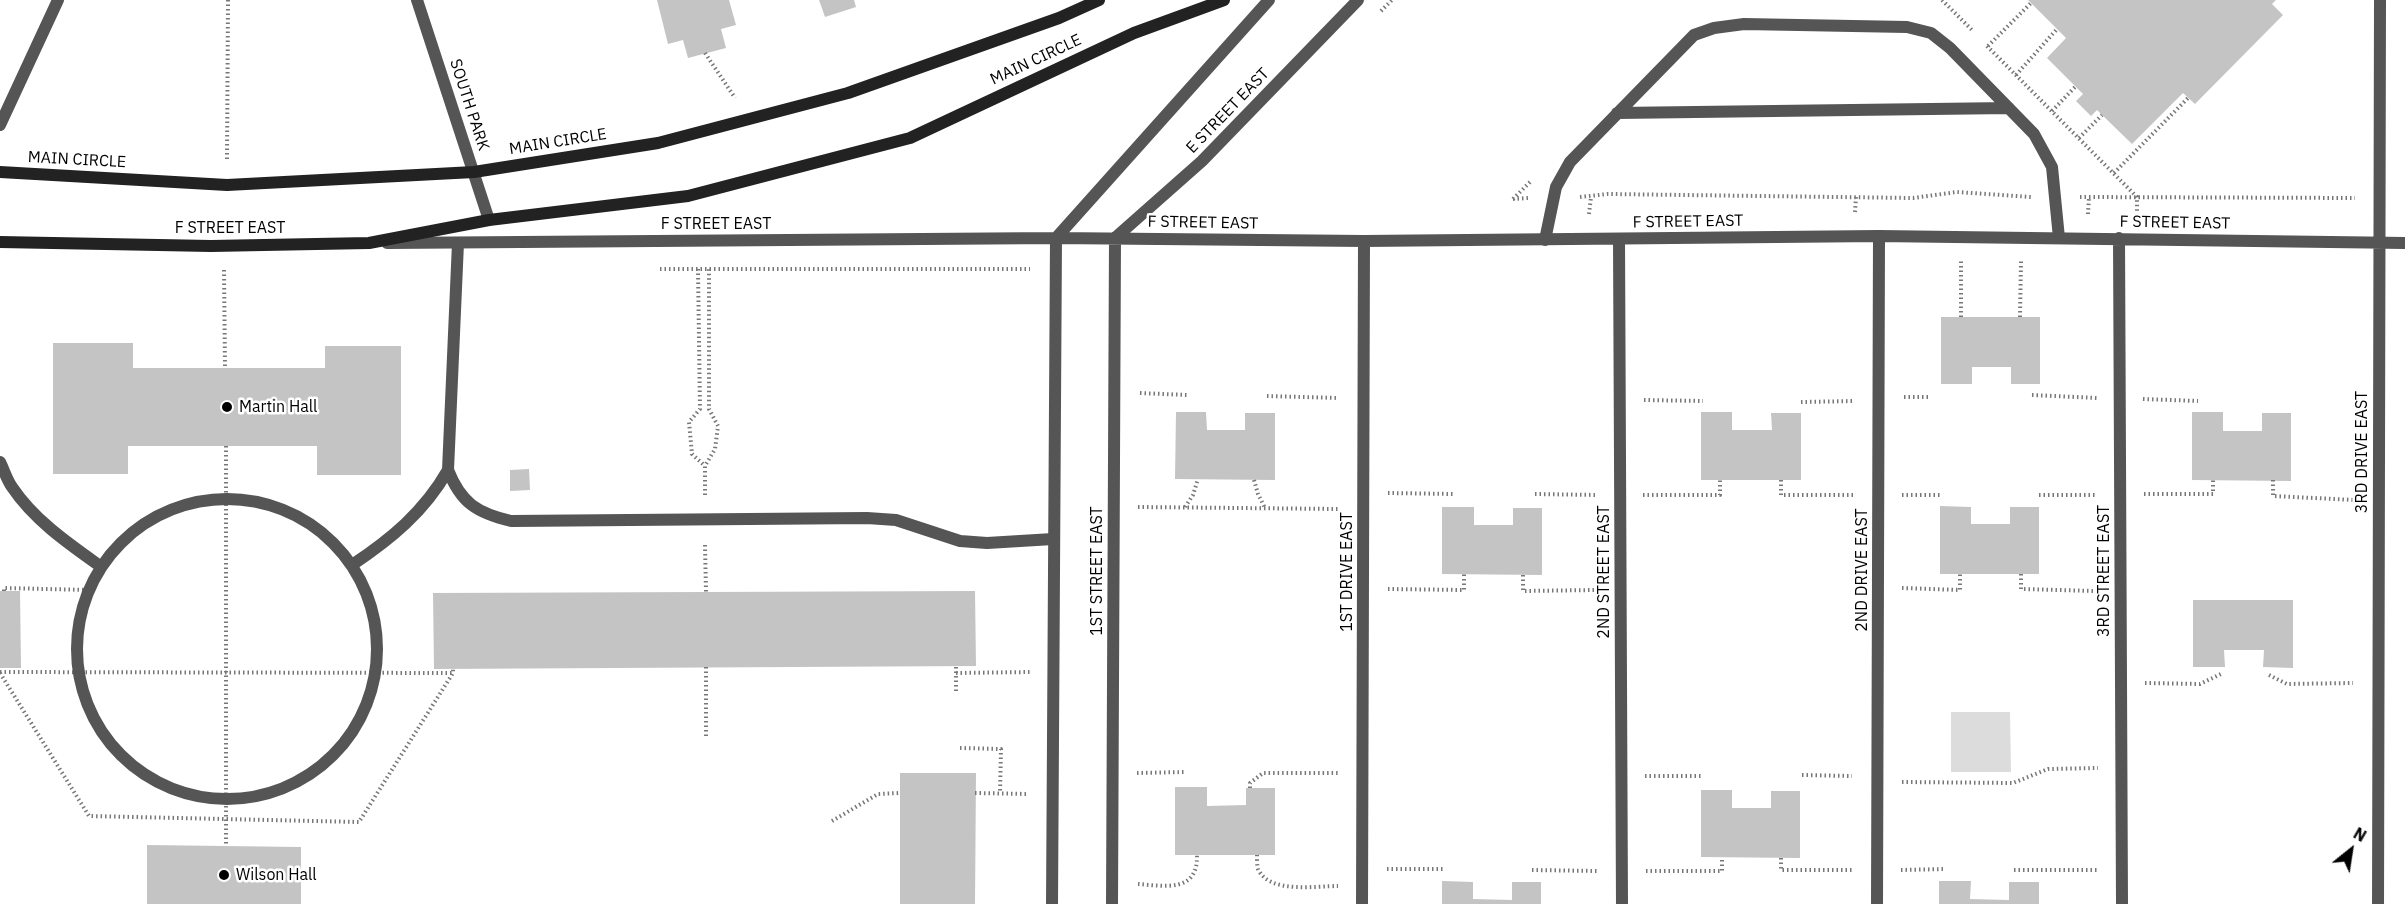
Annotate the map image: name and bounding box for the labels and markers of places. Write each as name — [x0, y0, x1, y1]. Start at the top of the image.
place label: Martin Hall — [239, 397, 317, 417]
marker: Martin Hall — [220, 400, 234, 414]
place label: Wilson Hall — [236, 865, 317, 885]
marker: Wilson Hall — [217, 868, 231, 882]

